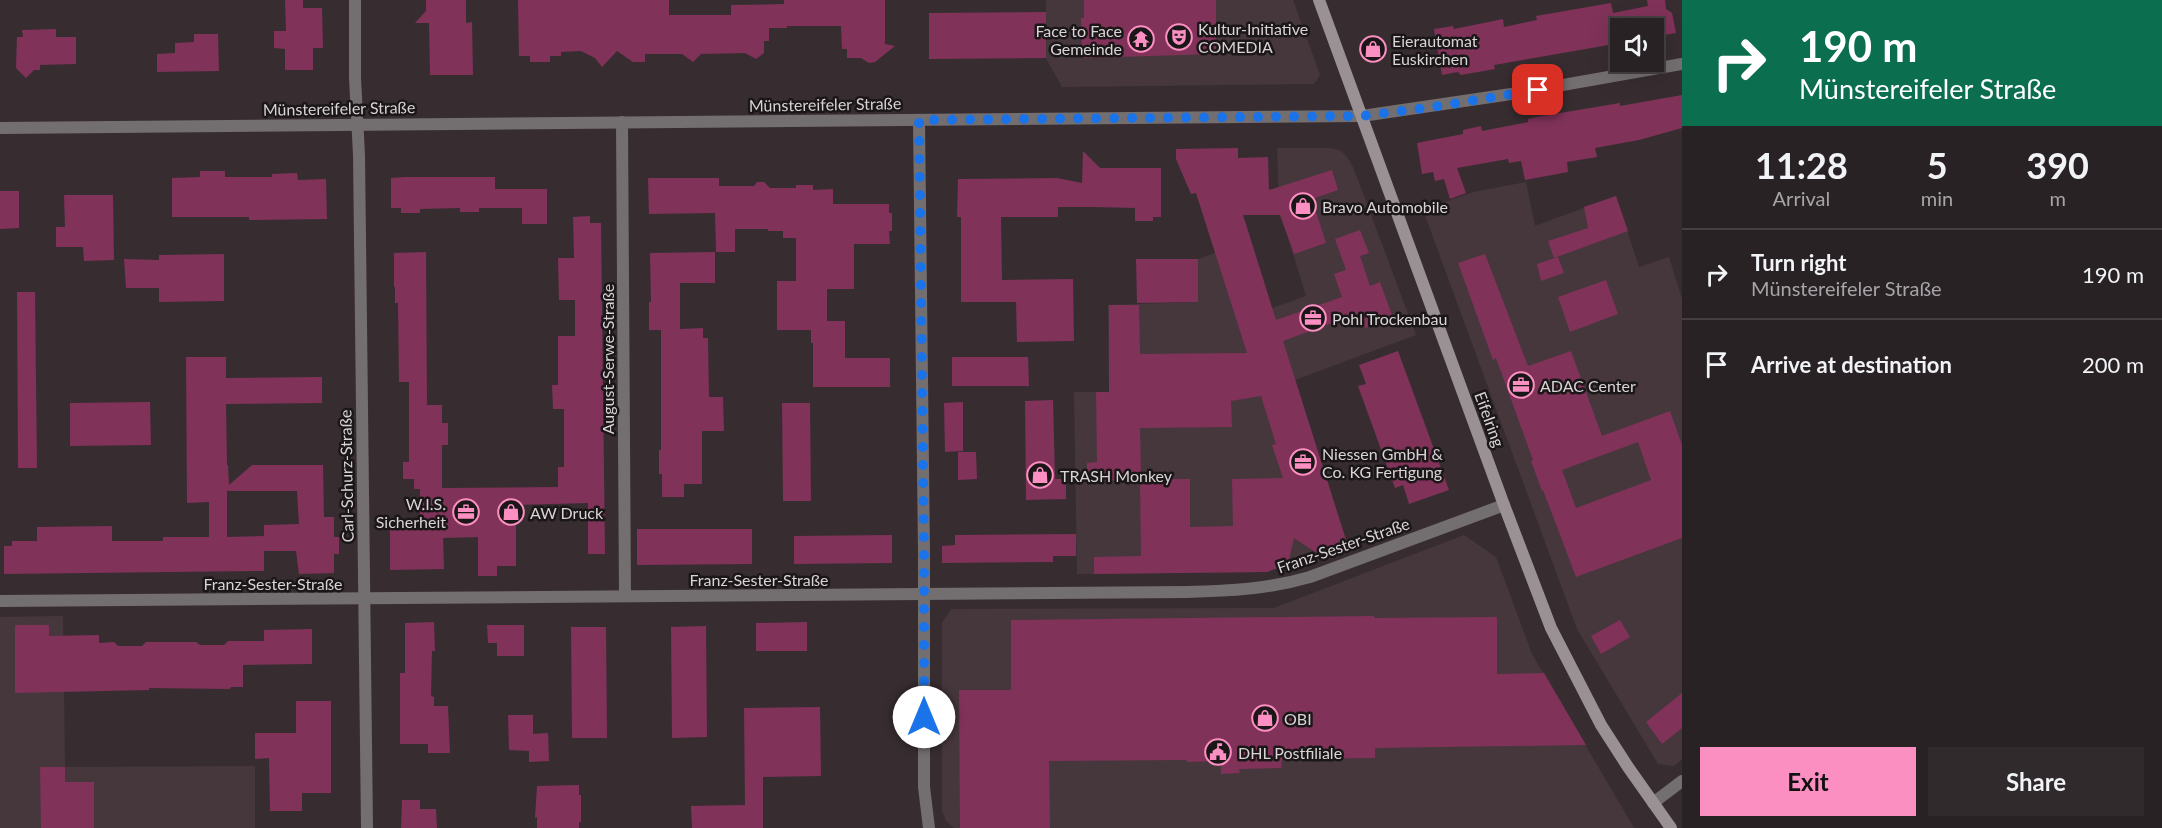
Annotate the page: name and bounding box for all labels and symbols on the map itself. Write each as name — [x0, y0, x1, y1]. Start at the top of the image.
place label: Kultur-Initiative COMEDIA — [1198, 19, 1308, 56]
place label: Face to Face Gemeinde — [1035, 21, 1122, 58]
theatre icon: Kultur-Initiative COMEDIA — [1164, 22, 1194, 52]
temple icon: Face to Face Gemeinde — [1126, 24, 1156, 54]
place label: Eierautomat Euskirchen — [1392, 31, 1478, 68]
shop icon: Eierautomat Euskirchen — [1358, 34, 1388, 64]
pin — [1512, 64, 1563, 115]
street label: Münstereifeler Straße — [749, 93, 901, 115]
street label: Münstereifeler Straße — [263, 97, 415, 119]
shop icon: Bravo Automobile — [1288, 191, 1318, 221]
place label: Bravo Automobile — [1322, 197, 1448, 216]
street label: August-Serwe-Straße — [598, 284, 617, 434]
office icon: Pohl Trockenbau — [1298, 303, 1328, 333]
place label: Pohl Trockenbau — [1332, 309, 1447, 328]
office icon: ADAC Center — [1506, 370, 1536, 400]
place label: ADAC Center — [1540, 376, 1636, 395]
street label: Eifelring — [1471, 389, 1509, 449]
street label: Carl-Schurz-Straße — [335, 410, 357, 542]
place label: Niessen GmbH & Co. KG Fertigung — [1322, 444, 1443, 481]
office icon: Niessen GmbH & Co. KG Fertigung — [1288, 447, 1318, 477]
shop icon: TRASH Monkey — [1025, 460, 1055, 490]
place label: TRASH Monkey — [1060, 466, 1173, 485]
place label: W.I.S. Sicherheit — [376, 494, 446, 531]
office icon: W.I.S. Sicherheit — [451, 497, 481, 527]
shop icon: AW Druck — [496, 497, 526, 527]
place label: AW Druck — [530, 503, 604, 522]
street label: Franz-Sester-Straße — [1274, 513, 1412, 577]
street label: Franz-Sester-Straße — [689, 570, 829, 589]
street label: Franz-Sester-Straße — [203, 574, 343, 593]
position arrow — [892, 685, 956, 749]
shop icon: OBI — [1250, 703, 1280, 733]
place label: OBI — [1284, 709, 1312, 728]
public building icon: DHL Postfiliale — [1203, 737, 1233, 767]
place label: DHL Postfiliale — [1238, 743, 1342, 762]

